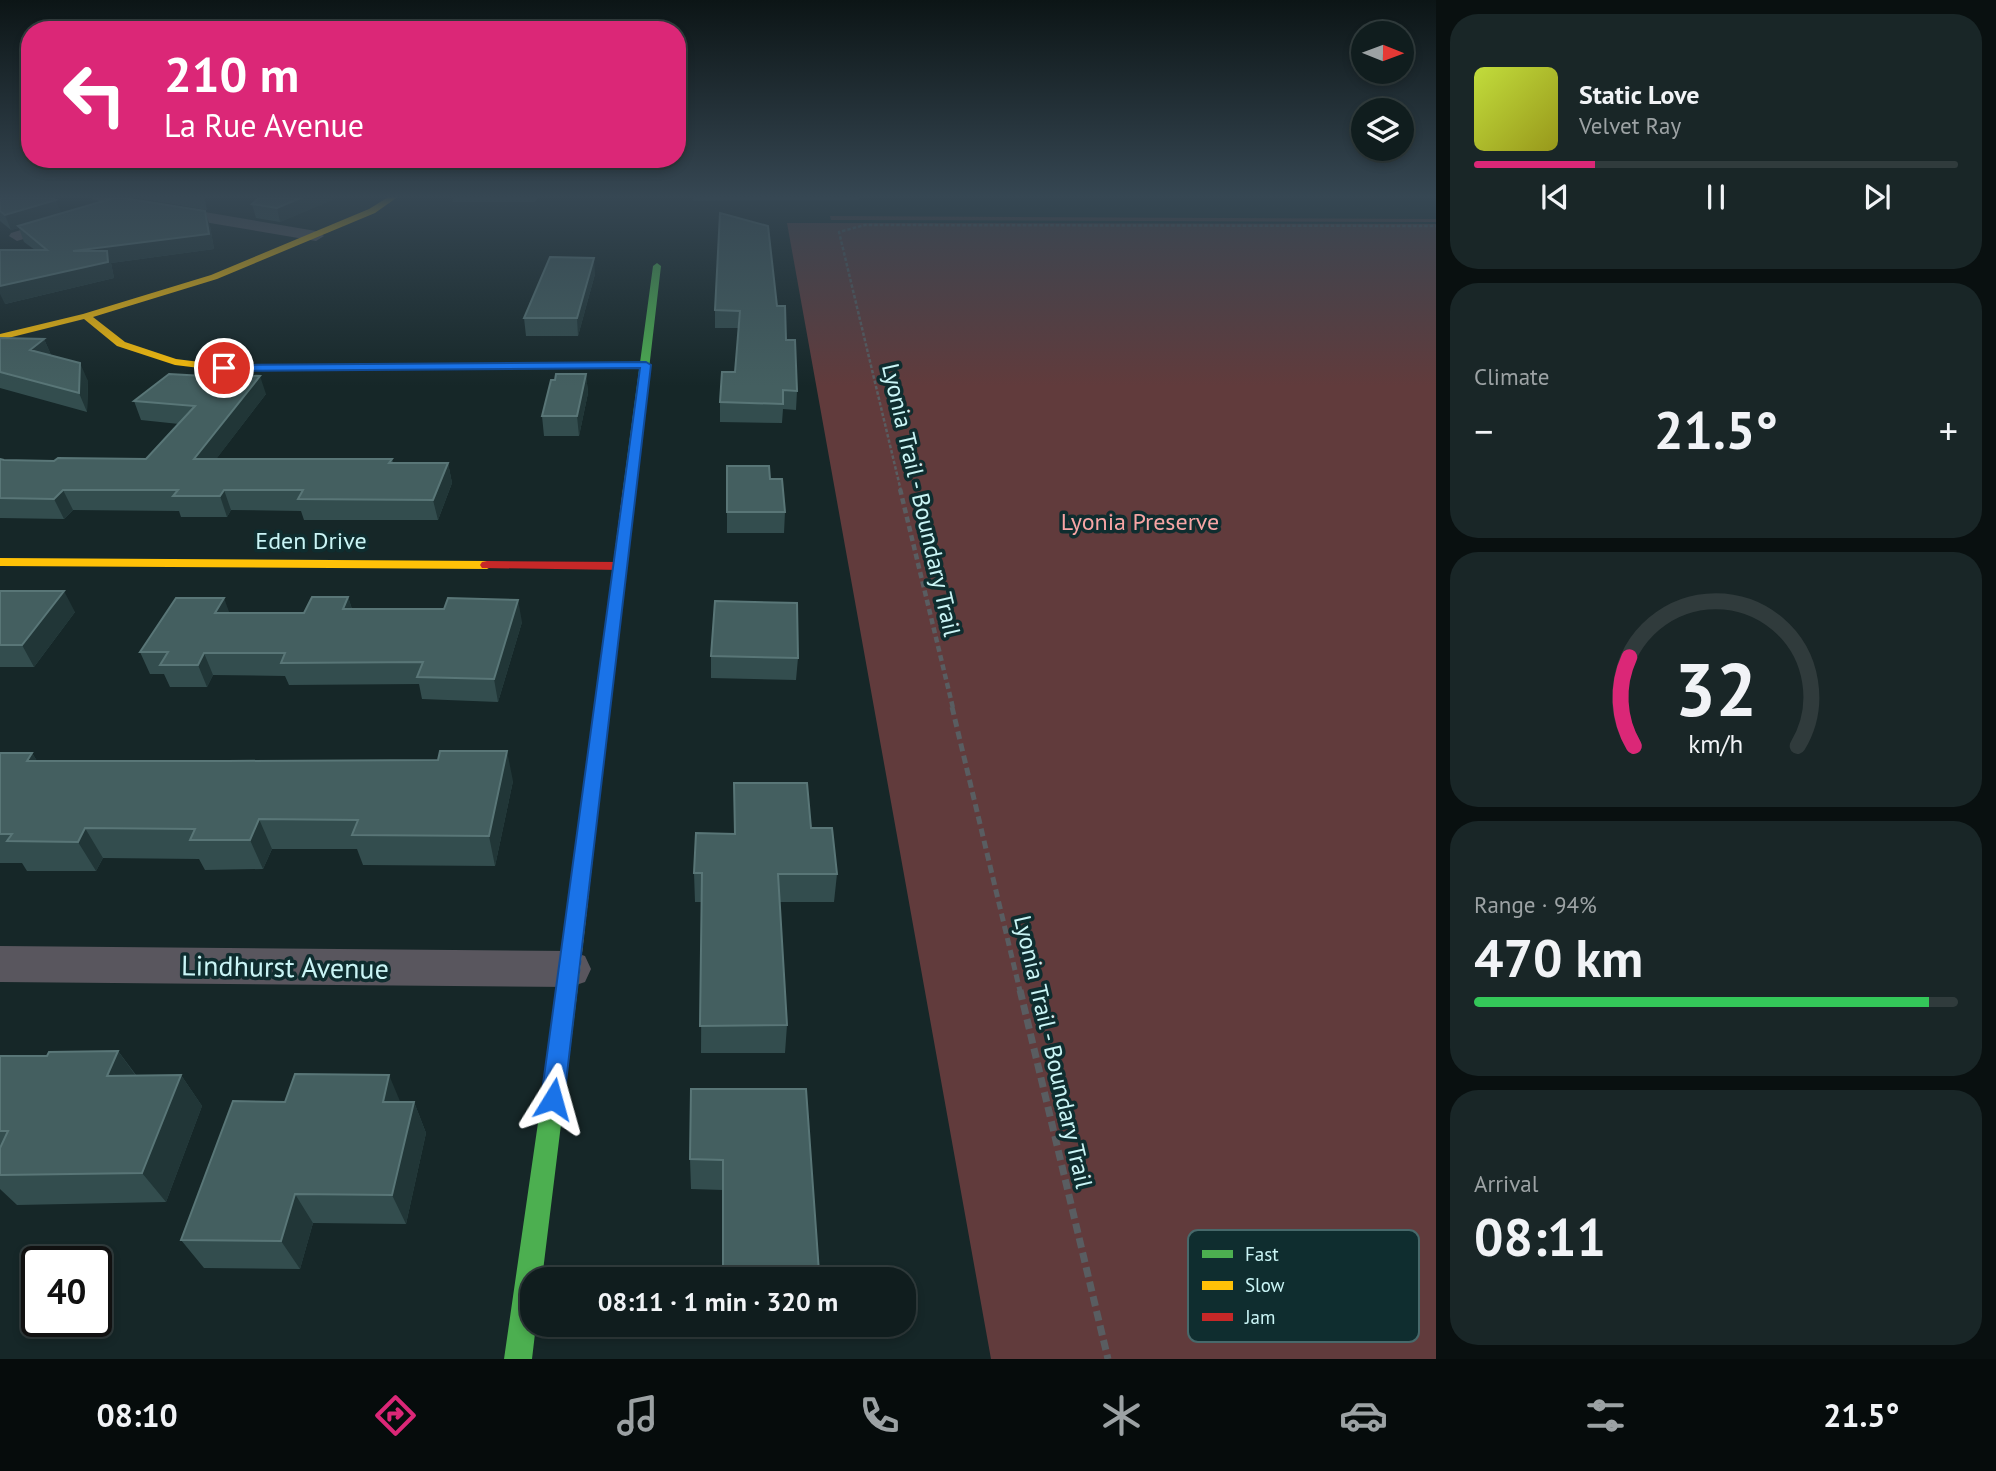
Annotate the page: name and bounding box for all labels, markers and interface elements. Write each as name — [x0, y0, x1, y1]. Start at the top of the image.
north arrow — [1351, 21, 1414, 84]
map controls — [1351, 21, 1414, 161]
text: 210 m — [164, 42, 299, 106]
icon: left — [49, 49, 140, 140]
text: Static Love — [1579, 78, 1700, 111]
button: layers — [1351, 98, 1414, 161]
text: La Rue Avenue — [164, 104, 364, 146]
text: Velvet Ray — [1579, 111, 1681, 140]
icon: previous — [1536, 178, 1574, 216]
icon: pause — [1697, 178, 1735, 216]
icon: next — [1858, 178, 1896, 216]
pin — [194, 338, 254, 398]
icon: arrive — [205, 349, 243, 387]
street label: Lyonia Trail - Boundary Trail — [875, 360, 968, 639]
text: Climate — [1474, 362, 1549, 391]
text: 21.5° — [1654, 396, 1778, 463]
text: − — [1474, 406, 1493, 455]
text: + — [1939, 406, 1958, 455]
park label: Lyonia Preserve — [1061, 506, 1219, 537]
street label: Eden Drive — [255, 525, 367, 556]
text: 32 — [1675, 642, 1757, 736]
text: km/h — [1689, 727, 1743, 759]
text: Range · 94% — [1474, 890, 1597, 919]
street label: Lyonia Trail - Boundary Trail — [1007, 912, 1100, 1191]
text: 470 km — [1474, 924, 1643, 991]
street label: Lindhurst Avenue — [181, 946, 389, 987]
position arrow — [516, 1062, 590, 1136]
text: Arrival — [1474, 1169, 1538, 1198]
text: 08:11 — [1474, 1203, 1606, 1270]
legend — [1188, 1230, 1419, 1342]
text: Fast — [1245, 1242, 1279, 1266]
speed limit sign: 40 — [21, 1246, 112, 1337]
text: Slow — [1245, 1273, 1285, 1297]
text: 08:11 · 1 min · 320 m — [598, 1285, 838, 1318]
text: Jam — [1244, 1305, 1275, 1329]
icon: directions — [371, 1391, 420, 1440]
icon: music — [613, 1391, 662, 1440]
icon: phone — [855, 1391, 904, 1440]
icon: climate — [1097, 1391, 1146, 1440]
icon: car — [1339, 1391, 1388, 1440]
icon: filters — [1581, 1391, 1630, 1440]
text: 08:10 — [97, 1394, 178, 1436]
text: 21.5° — [1823, 1394, 1899, 1436]

